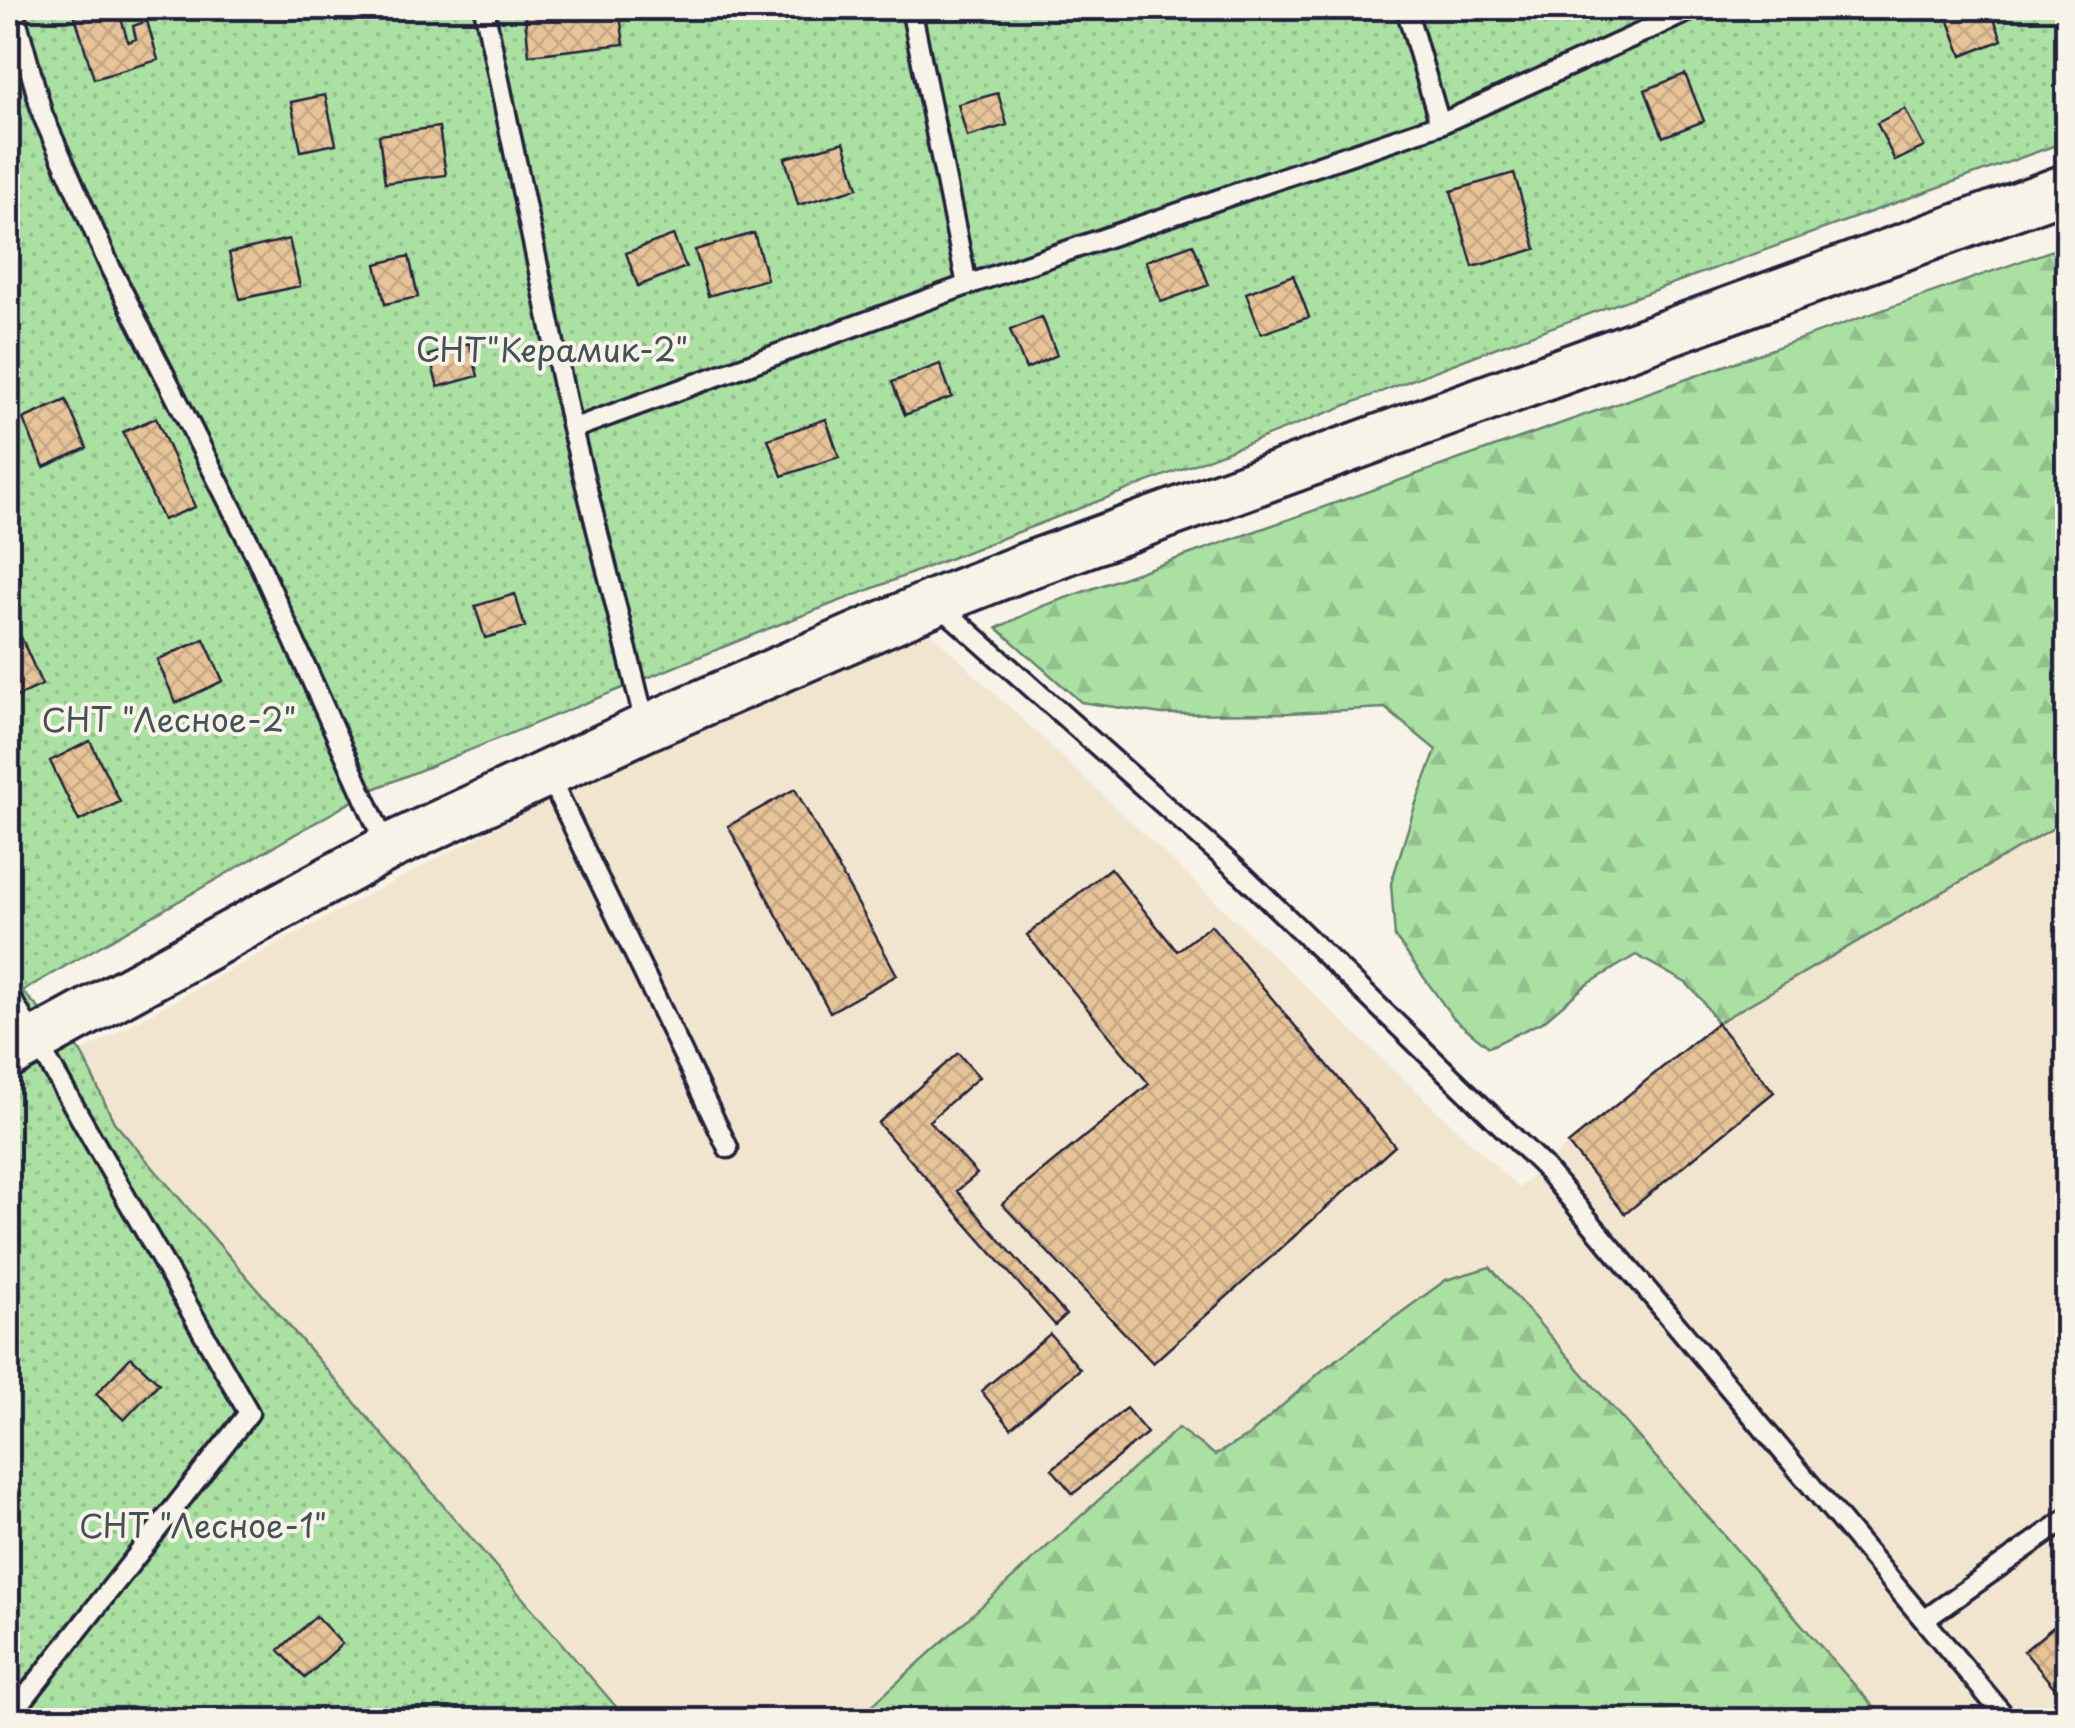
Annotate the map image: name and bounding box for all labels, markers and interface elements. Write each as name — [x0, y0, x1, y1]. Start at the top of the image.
park label: СНТ"Керамик-2" — [416, 325, 688, 373]
park label: СНТ "Лесное-2" — [42, 695, 296, 743]
park label: СНТ "Лесное-1" — [79, 1501, 327, 1549]

